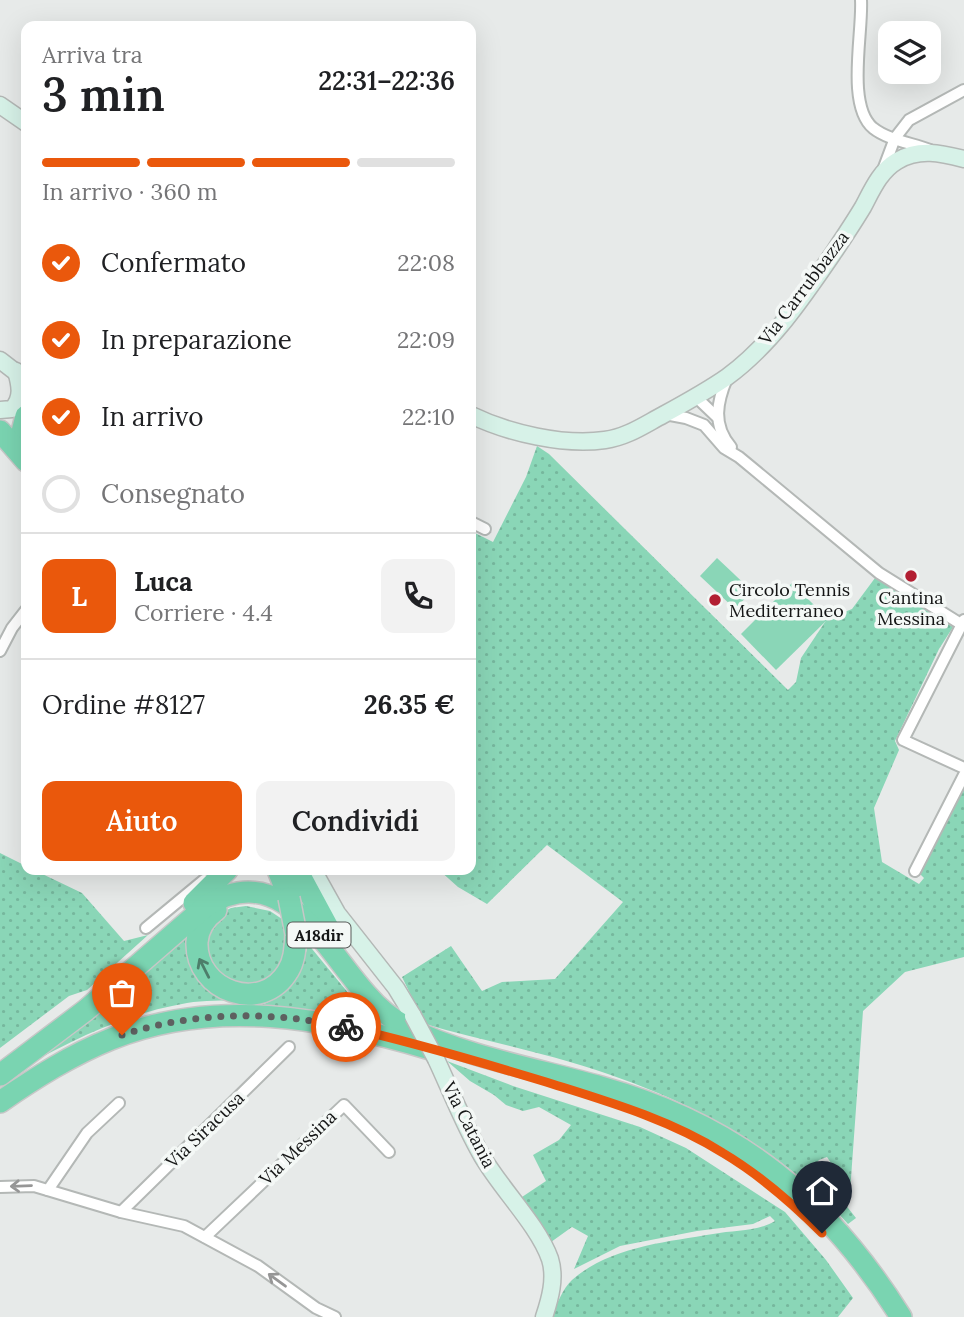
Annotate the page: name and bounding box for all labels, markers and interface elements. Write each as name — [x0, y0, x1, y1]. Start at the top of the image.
map controls — [878, 21, 941, 84]
button: layers — [878, 21, 941, 84]
text: Arriva tra — [42, 40, 143, 69]
text: 22:31–22:36 — [318, 64, 455, 97]
text: 3 min — [42, 65, 165, 124]
text: In arrivo · 360 m — [42, 177, 218, 206]
street label: Via Carrubbazza — [753, 226, 854, 350]
icon: check — [42, 244, 80, 282]
text: Confermato — [101, 246, 246, 279]
text: 22:08 — [397, 248, 455, 277]
icon: check — [42, 321, 80, 359]
text: In preparazione — [101, 323, 292, 356]
text: 22:09 — [397, 325, 455, 354]
icon: check — [42, 398, 80, 436]
text: In arrivo — [101, 400, 204, 433]
text: 22:10 — [402, 402, 455, 431]
text: Consegnato — [101, 477, 245, 510]
button: phone — [381, 559, 455, 633]
text: Luca — [134, 565, 193, 598]
marker: Cantina Messina — [903, 568, 919, 584]
place label: Circolo Tennis Mediterraneo — [729, 578, 850, 622]
text: L — [71, 580, 87, 613]
place label: Cantina Messina — [877, 586, 945, 630]
marker: Circolo Tennis Mediterraneo — [707, 592, 723, 608]
text: Corriere · 4.4 — [134, 598, 273, 627]
text: Ordine #8127 — [42, 688, 205, 721]
text: 26.35 € — [364, 688, 455, 721]
button: Aiuto — [42, 781, 242, 861]
button: Condividi — [256, 781, 455, 861]
road number: A18dir — [288, 923, 350, 948]
one-way arrow — [197, 958, 211, 979]
pin — [92, 963, 152, 1035]
icon: bag — [103, 974, 141, 1012]
courier — [311, 992, 381, 1062]
icon: bike — [327, 1008, 365, 1046]
street label: Via Catania — [437, 1077, 501, 1172]
street label: Via Siracusa — [160, 1086, 249, 1174]
street label: Via Messina — [253, 1105, 341, 1191]
pin — [792, 1161, 852, 1233]
icon: home — [803, 1172, 841, 1210]
one-way arrow — [10, 1180, 33, 1193]
one-way arrow — [268, 1273, 287, 1288]

